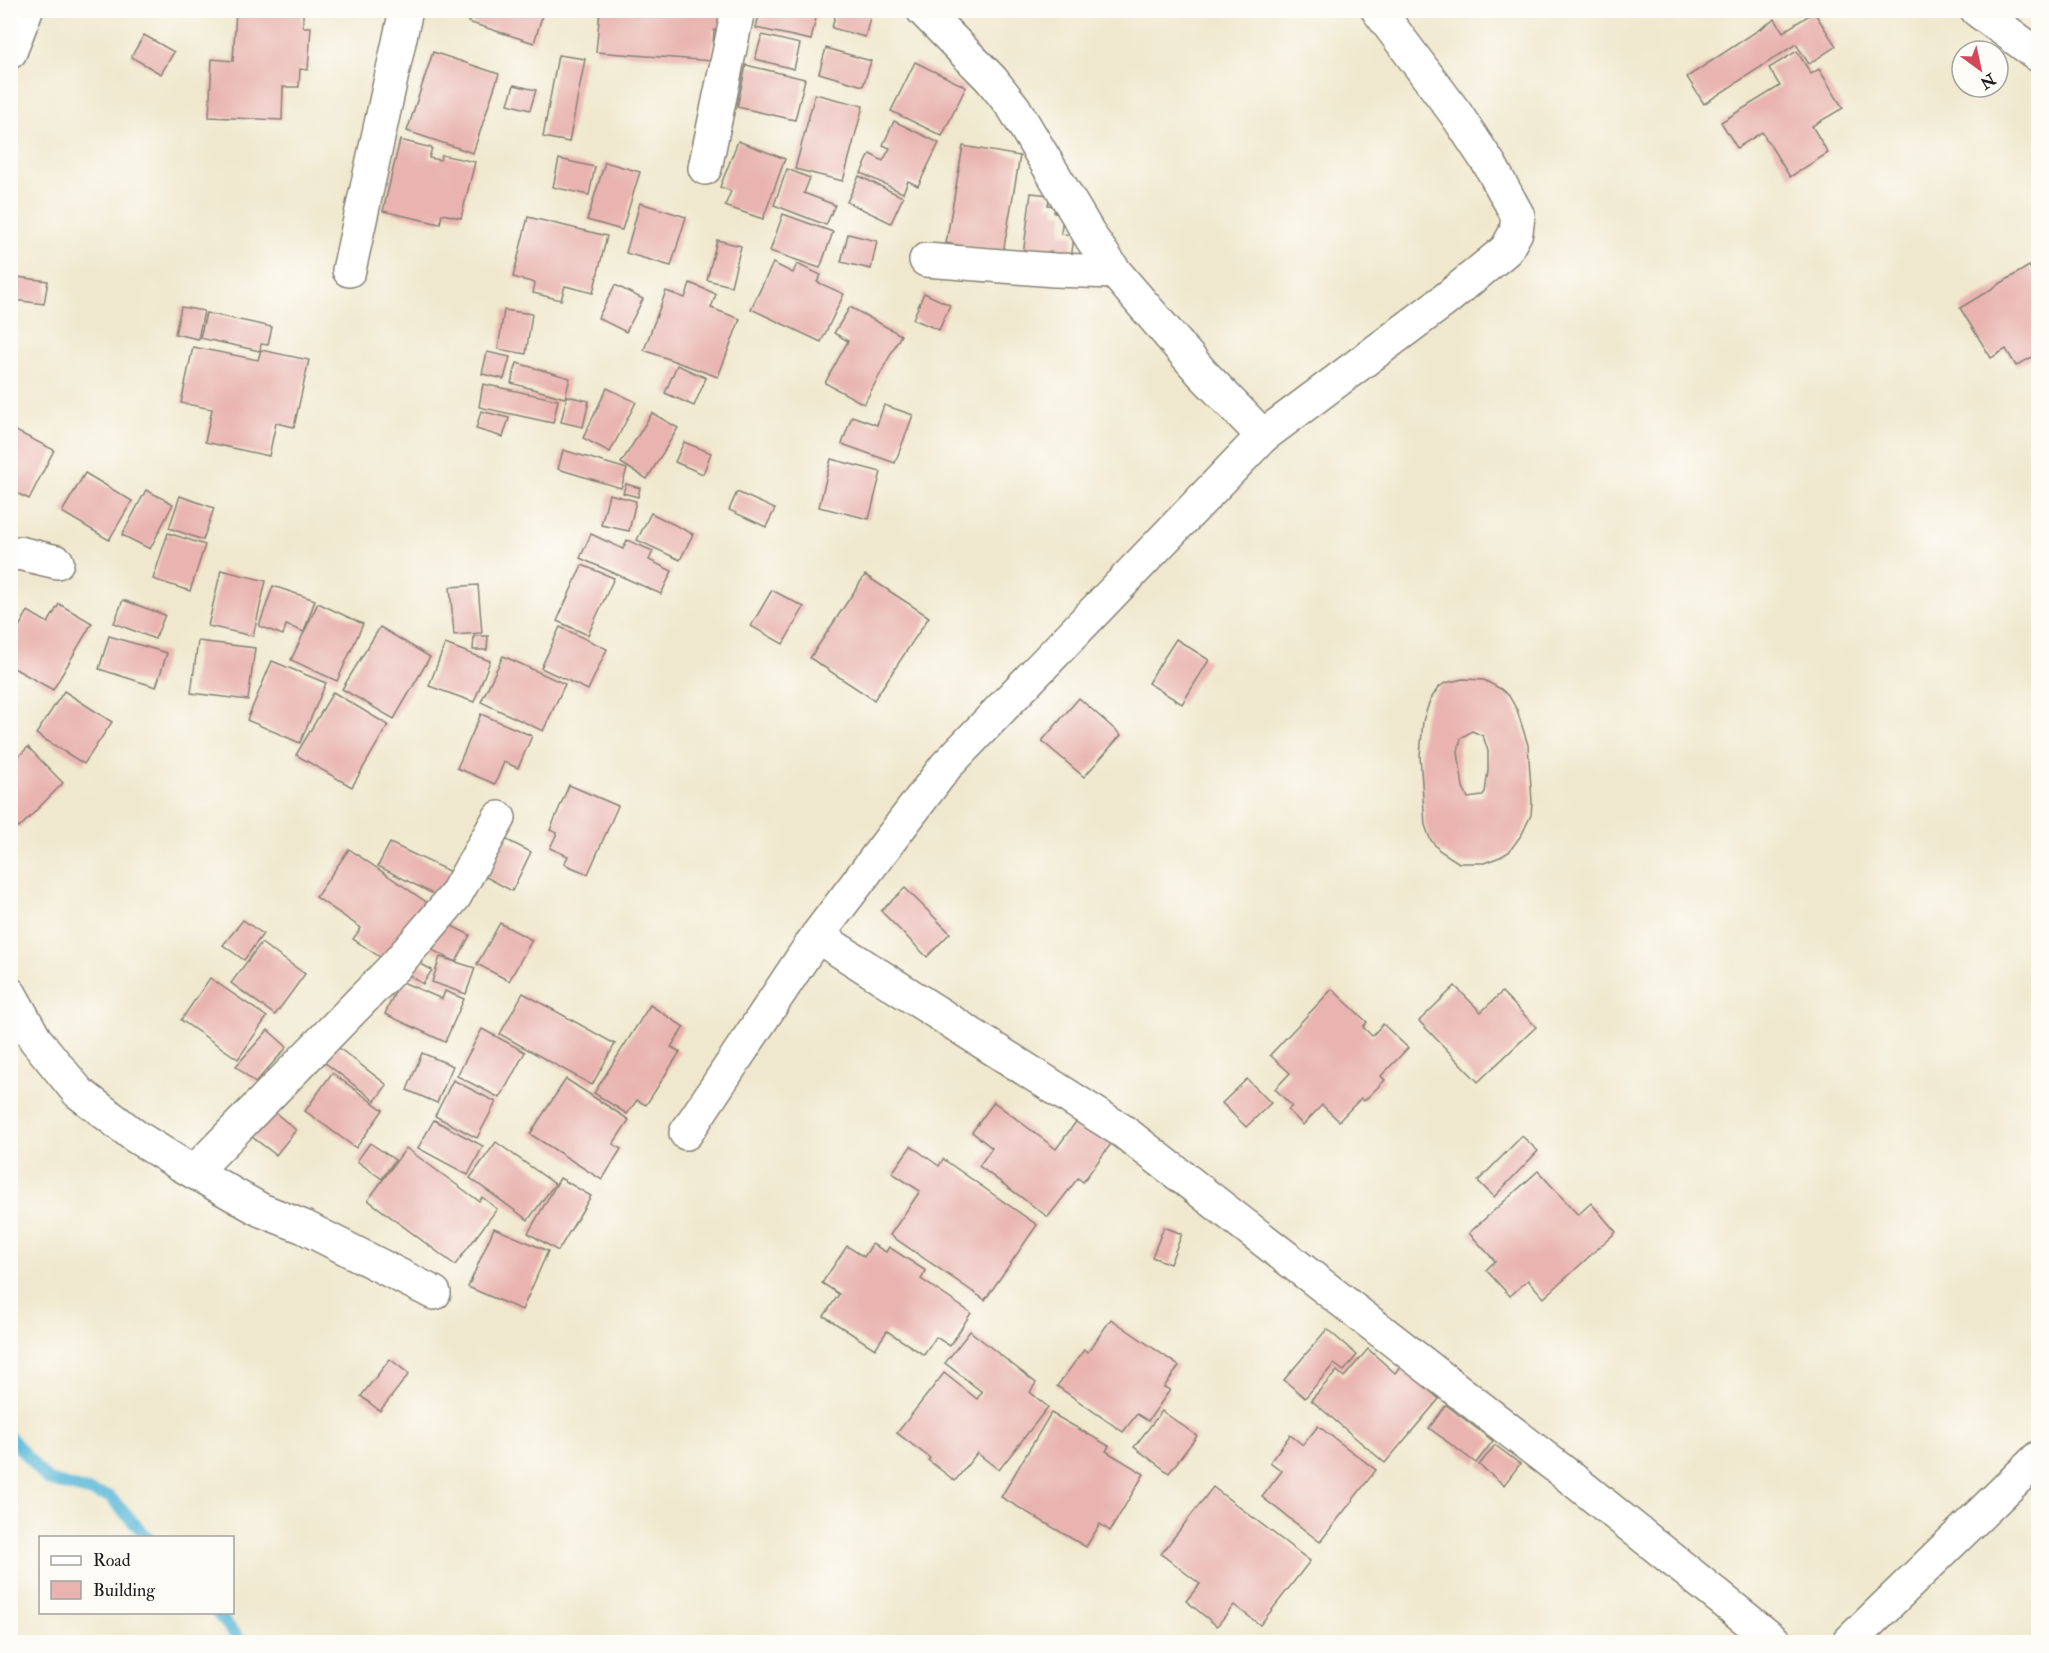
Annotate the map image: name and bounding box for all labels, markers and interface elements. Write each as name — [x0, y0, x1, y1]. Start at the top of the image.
north arrow — [1950, 39, 2010, 99]
text: N — [1976, 68, 2000, 93]
legend — [39, 1536, 234, 1614]
text: Road — [93, 1549, 131, 1572]
text: Building — [93, 1579, 156, 1602]

